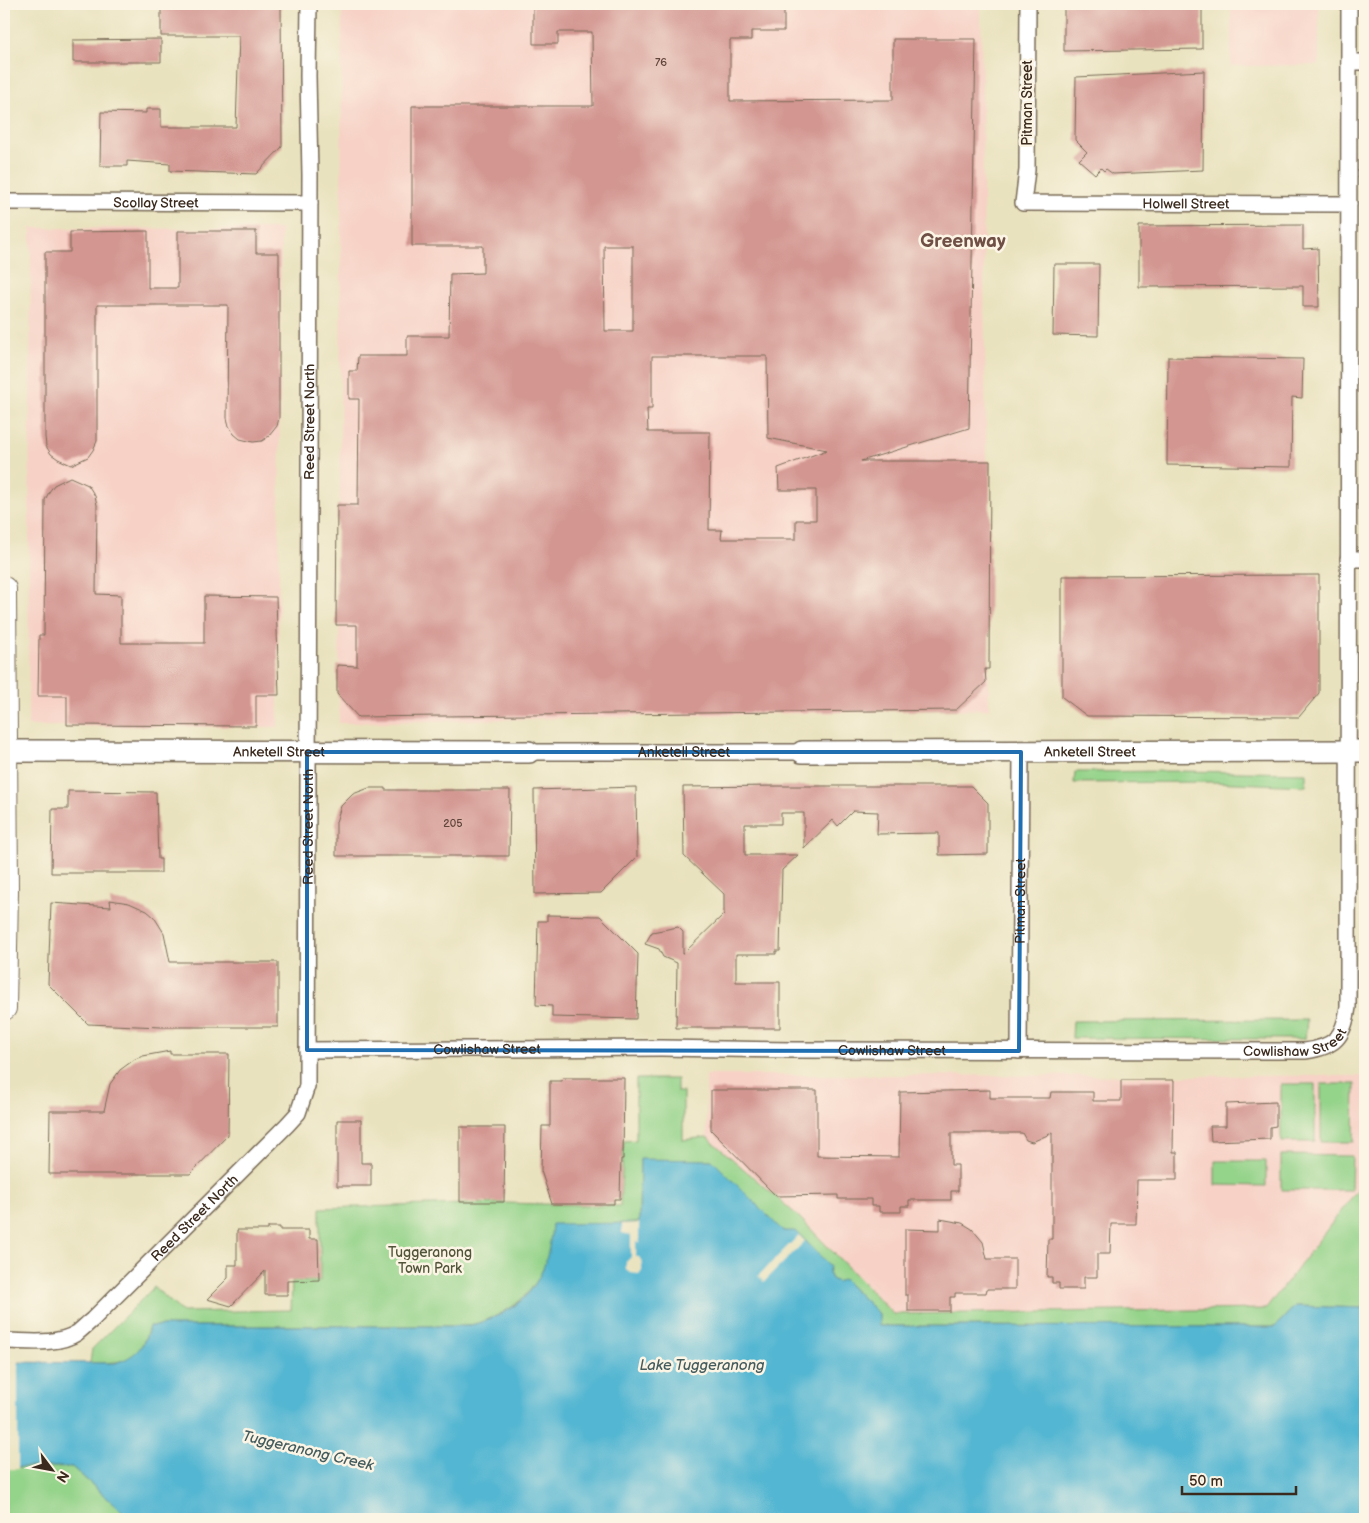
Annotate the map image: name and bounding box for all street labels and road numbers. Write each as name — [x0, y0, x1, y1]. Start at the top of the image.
street label: Pitman Street — [1019, 59, 1036, 146]
street label: Scollay Street — [113, 194, 199, 211]
street label: Holwell Street — [1142, 195, 1230, 212]
street label: Reed Street North — [300, 363, 318, 480]
street label: Anketell Street — [233, 743, 326, 760]
street label: Anketell Street — [1044, 743, 1137, 760]
street label: Anketell Street — [638, 744, 731, 761]
street label: Reed Street North — [299, 768, 317, 885]
street label: Pitman Street — [1011, 857, 1029, 944]
street label: Cowlishaw Street — [1243, 1025, 1351, 1060]
street label: Cowlishaw Street — [433, 1040, 542, 1058]
street label: Cowlishaw Street — [838, 1042, 947, 1059]
street label: Reed Street North — [147, 1170, 242, 1265]

